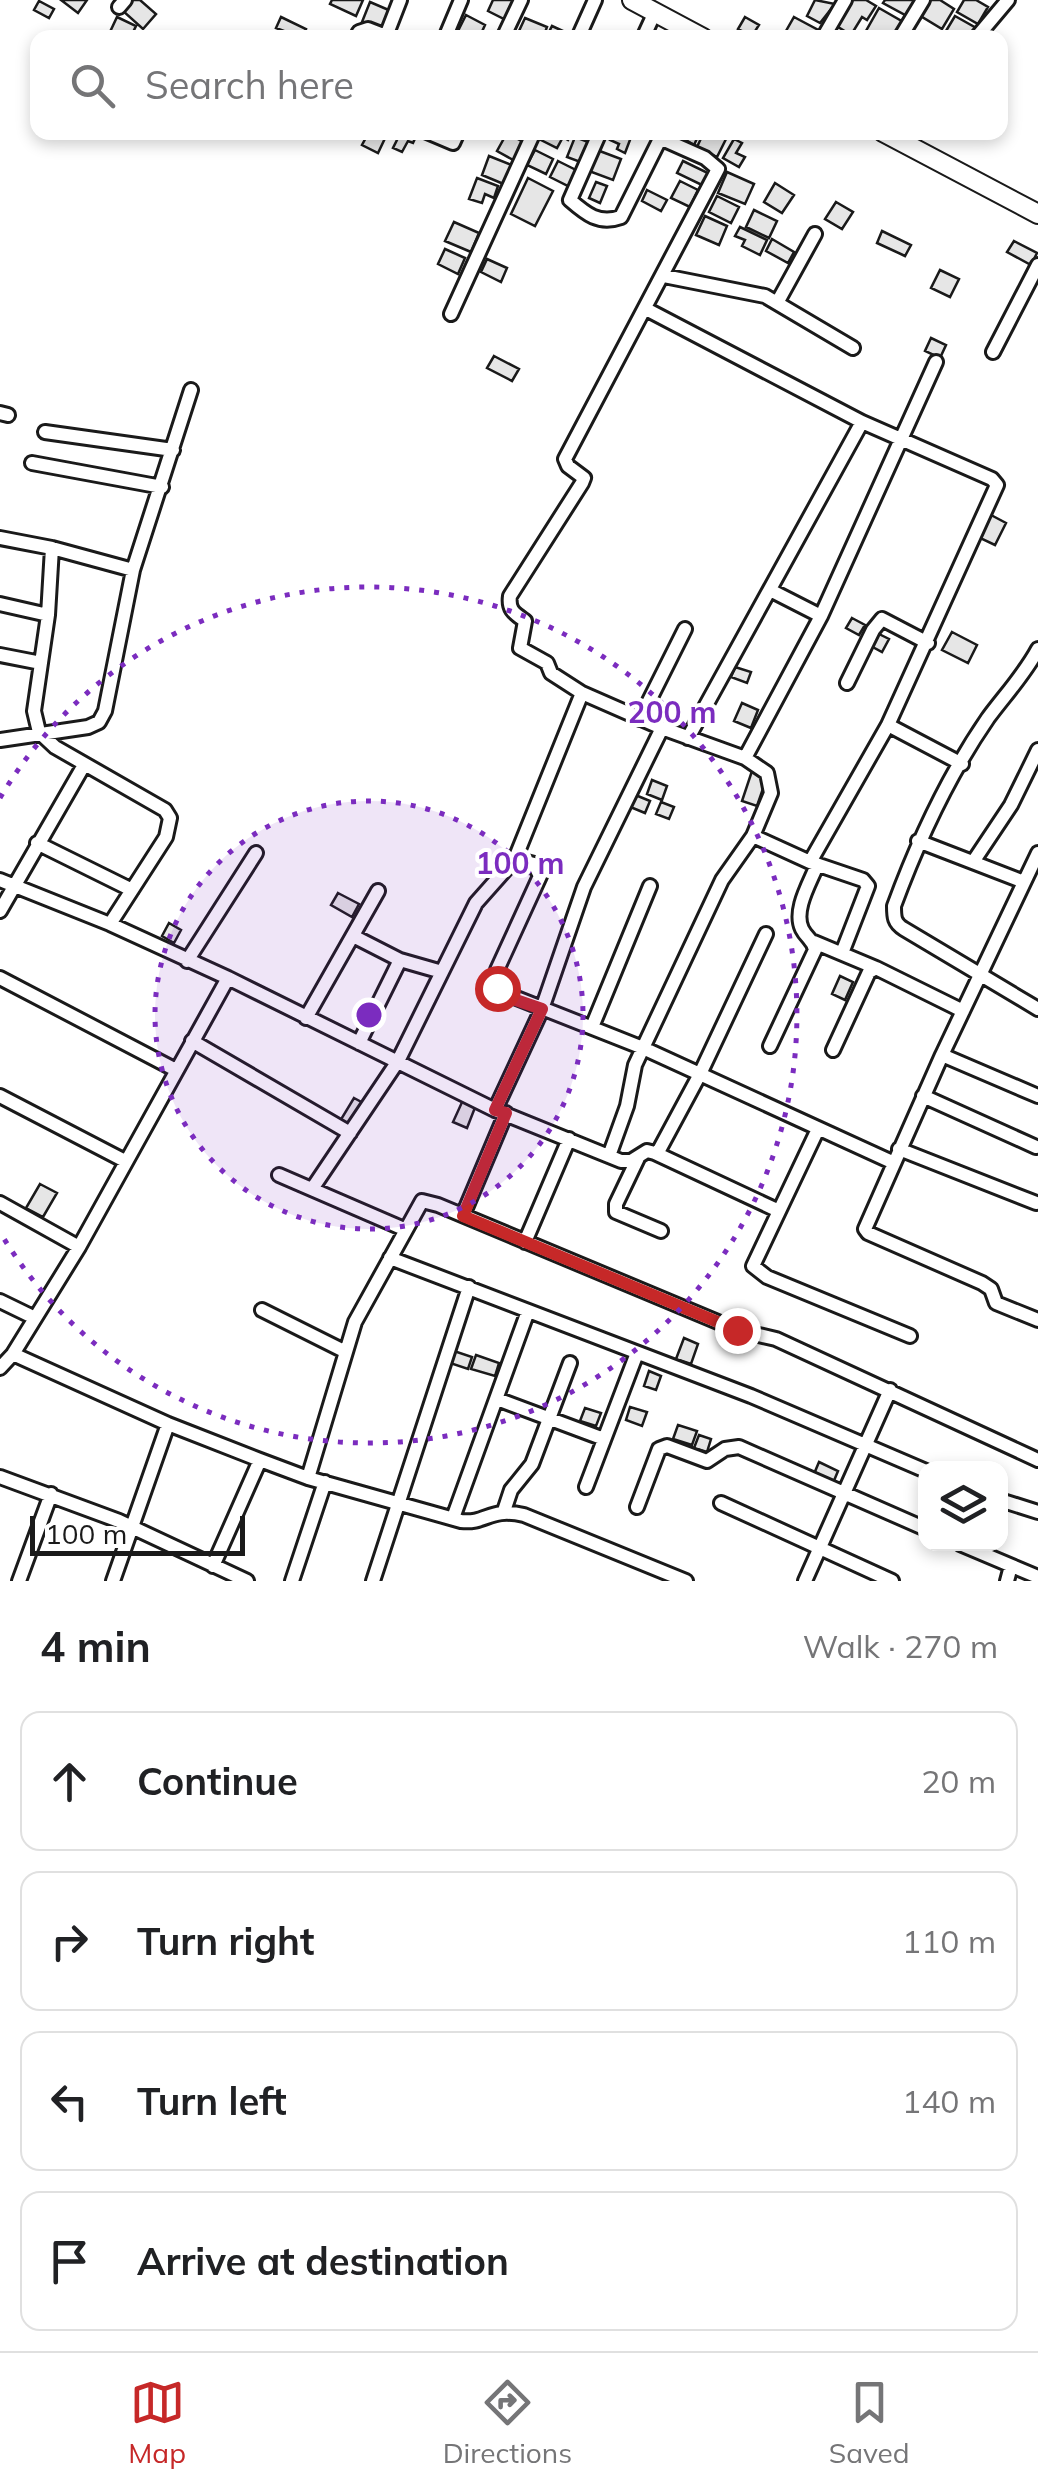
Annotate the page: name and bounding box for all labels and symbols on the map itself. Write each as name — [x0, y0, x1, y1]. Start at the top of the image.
text: 200 m — [627, 693, 717, 731]
text: 100 m — [475, 844, 565, 882]
route start — [475, 966, 521, 1012]
centre of rings — [351, 997, 387, 1033]
route end — [715, 1308, 761, 1354]
scale bar — [30, 1511, 245, 1556]

